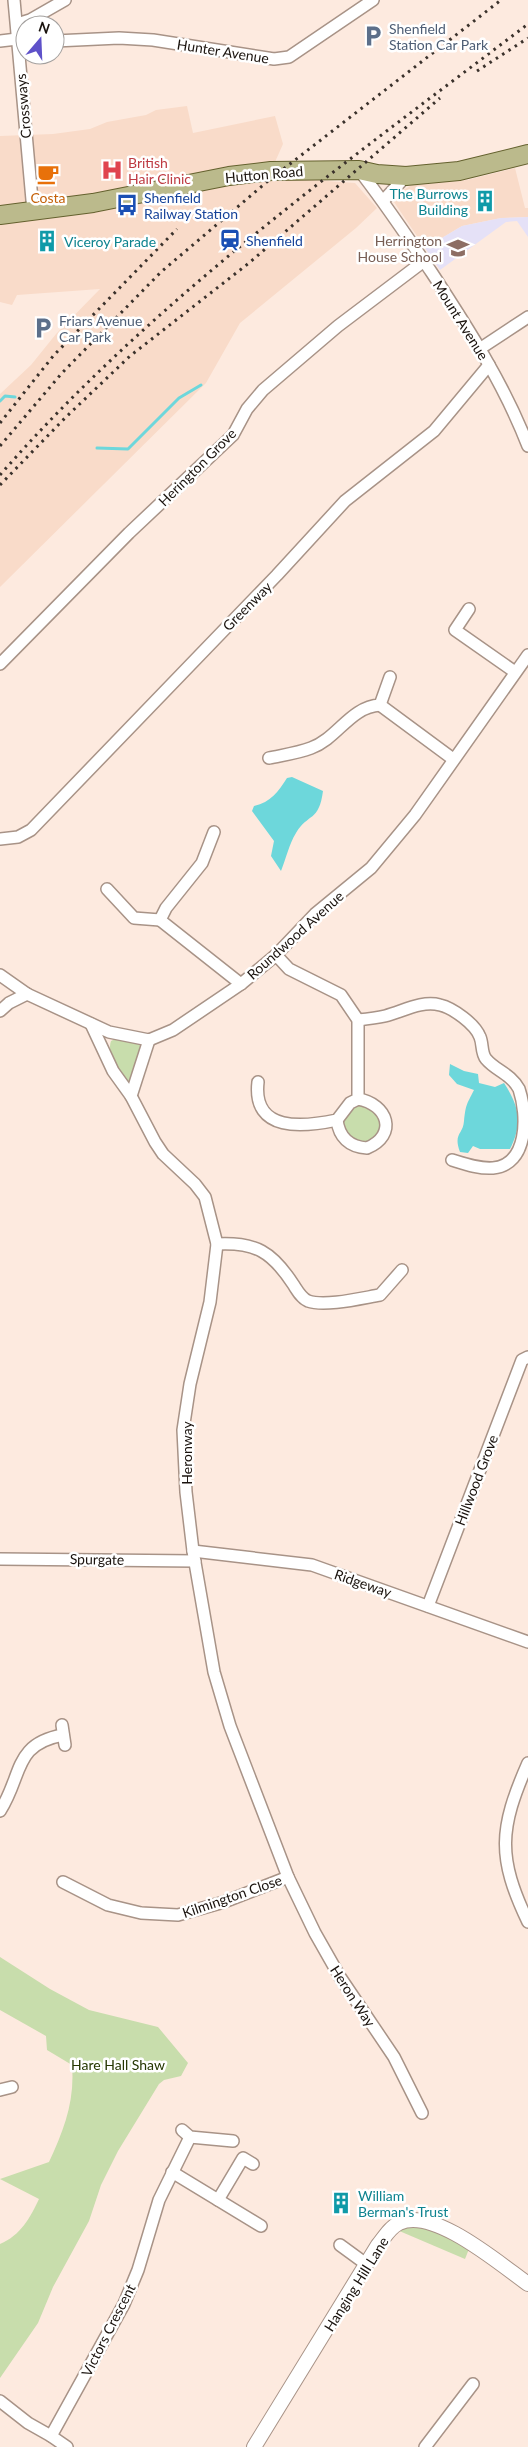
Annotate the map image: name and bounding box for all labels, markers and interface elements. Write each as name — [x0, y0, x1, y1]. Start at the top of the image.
north arrow — [15, 15, 65, 65]
text: N — [37, 17, 52, 37]
place label: Shenfield Station Car Park — [389, 20, 489, 53]
parking icon: Shenfield Station Car Park — [360, 23, 386, 49]
street label: Hunter Avenue — [176, 35, 270, 67]
street label: Crossways — [12, 73, 34, 139]
place label: British Hair Clinic — [128, 154, 191, 187]
hospital icon: British Hair Clinic — [99, 157, 125, 183]
cafe icon: Costa — [35, 161, 61, 187]
street label: Hutton Road — [224, 162, 304, 186]
place label: The Burrows Building — [390, 185, 468, 218]
building icon: The Burrows Building — [472, 188, 498, 214]
place label: Costa — [30, 189, 66, 206]
place label: Shenfield Railway Station — [144, 189, 238, 222]
bus stop icon: Shenfield Railway Station — [114, 192, 140, 218]
station icon: Shenfield — [217, 227, 243, 253]
building icon: Viceroy Parade — [34, 228, 60, 254]
place label: Shenfield — [246, 232, 303, 249]
place label: Herrington House School — [358, 232, 442, 265]
place label: Viceroy Parade — [64, 233, 156, 250]
school or university icon: Herrington House School — [445, 235, 471, 261]
street label: Mount Avenue — [430, 277, 492, 363]
place label: Friars Avenue Car Park — [59, 312, 142, 345]
parking icon: Friars Avenue Car Park — [30, 315, 56, 341]
street label: Herington Grove — [155, 425, 239, 509]
street label: Greenway — [219, 577, 276, 634]
street label: Roundwood Avenue — [243, 887, 347, 983]
street label: Heronway — [178, 1421, 195, 1485]
street label: Hillwood Grove — [451, 1432, 501, 1528]
street label: Spurgate — [70, 1550, 124, 1568]
street label: Ridgeway — [332, 1565, 395, 1601]
street label: Kilmington Close — [180, 1871, 284, 1921]
street label: Heron Way — [327, 1962, 379, 2030]
park label: Hare Hall Shaw — [71, 2056, 165, 2073]
place label: William Berman's Trust — [358, 2187, 448, 2220]
building icon: William Berman's Trust — [328, 2190, 354, 2216]
street label: Hanging Hill Lane — [320, 2234, 392, 2334]
street label: Victors Crescent — [77, 2281, 139, 2379]

